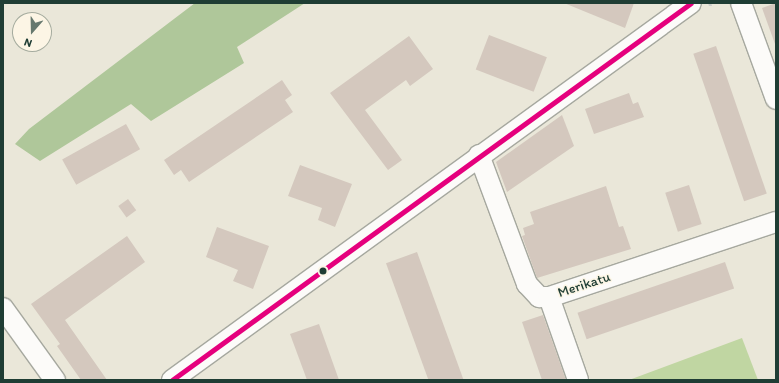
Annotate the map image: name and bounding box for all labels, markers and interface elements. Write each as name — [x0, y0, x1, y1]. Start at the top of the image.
north arrow — [12, 12, 52, 52]
text: N — [22, 35, 34, 50]
unlabelled marker — [318, 266, 328, 276]
street label: Merikatu — [556, 269, 612, 301]

